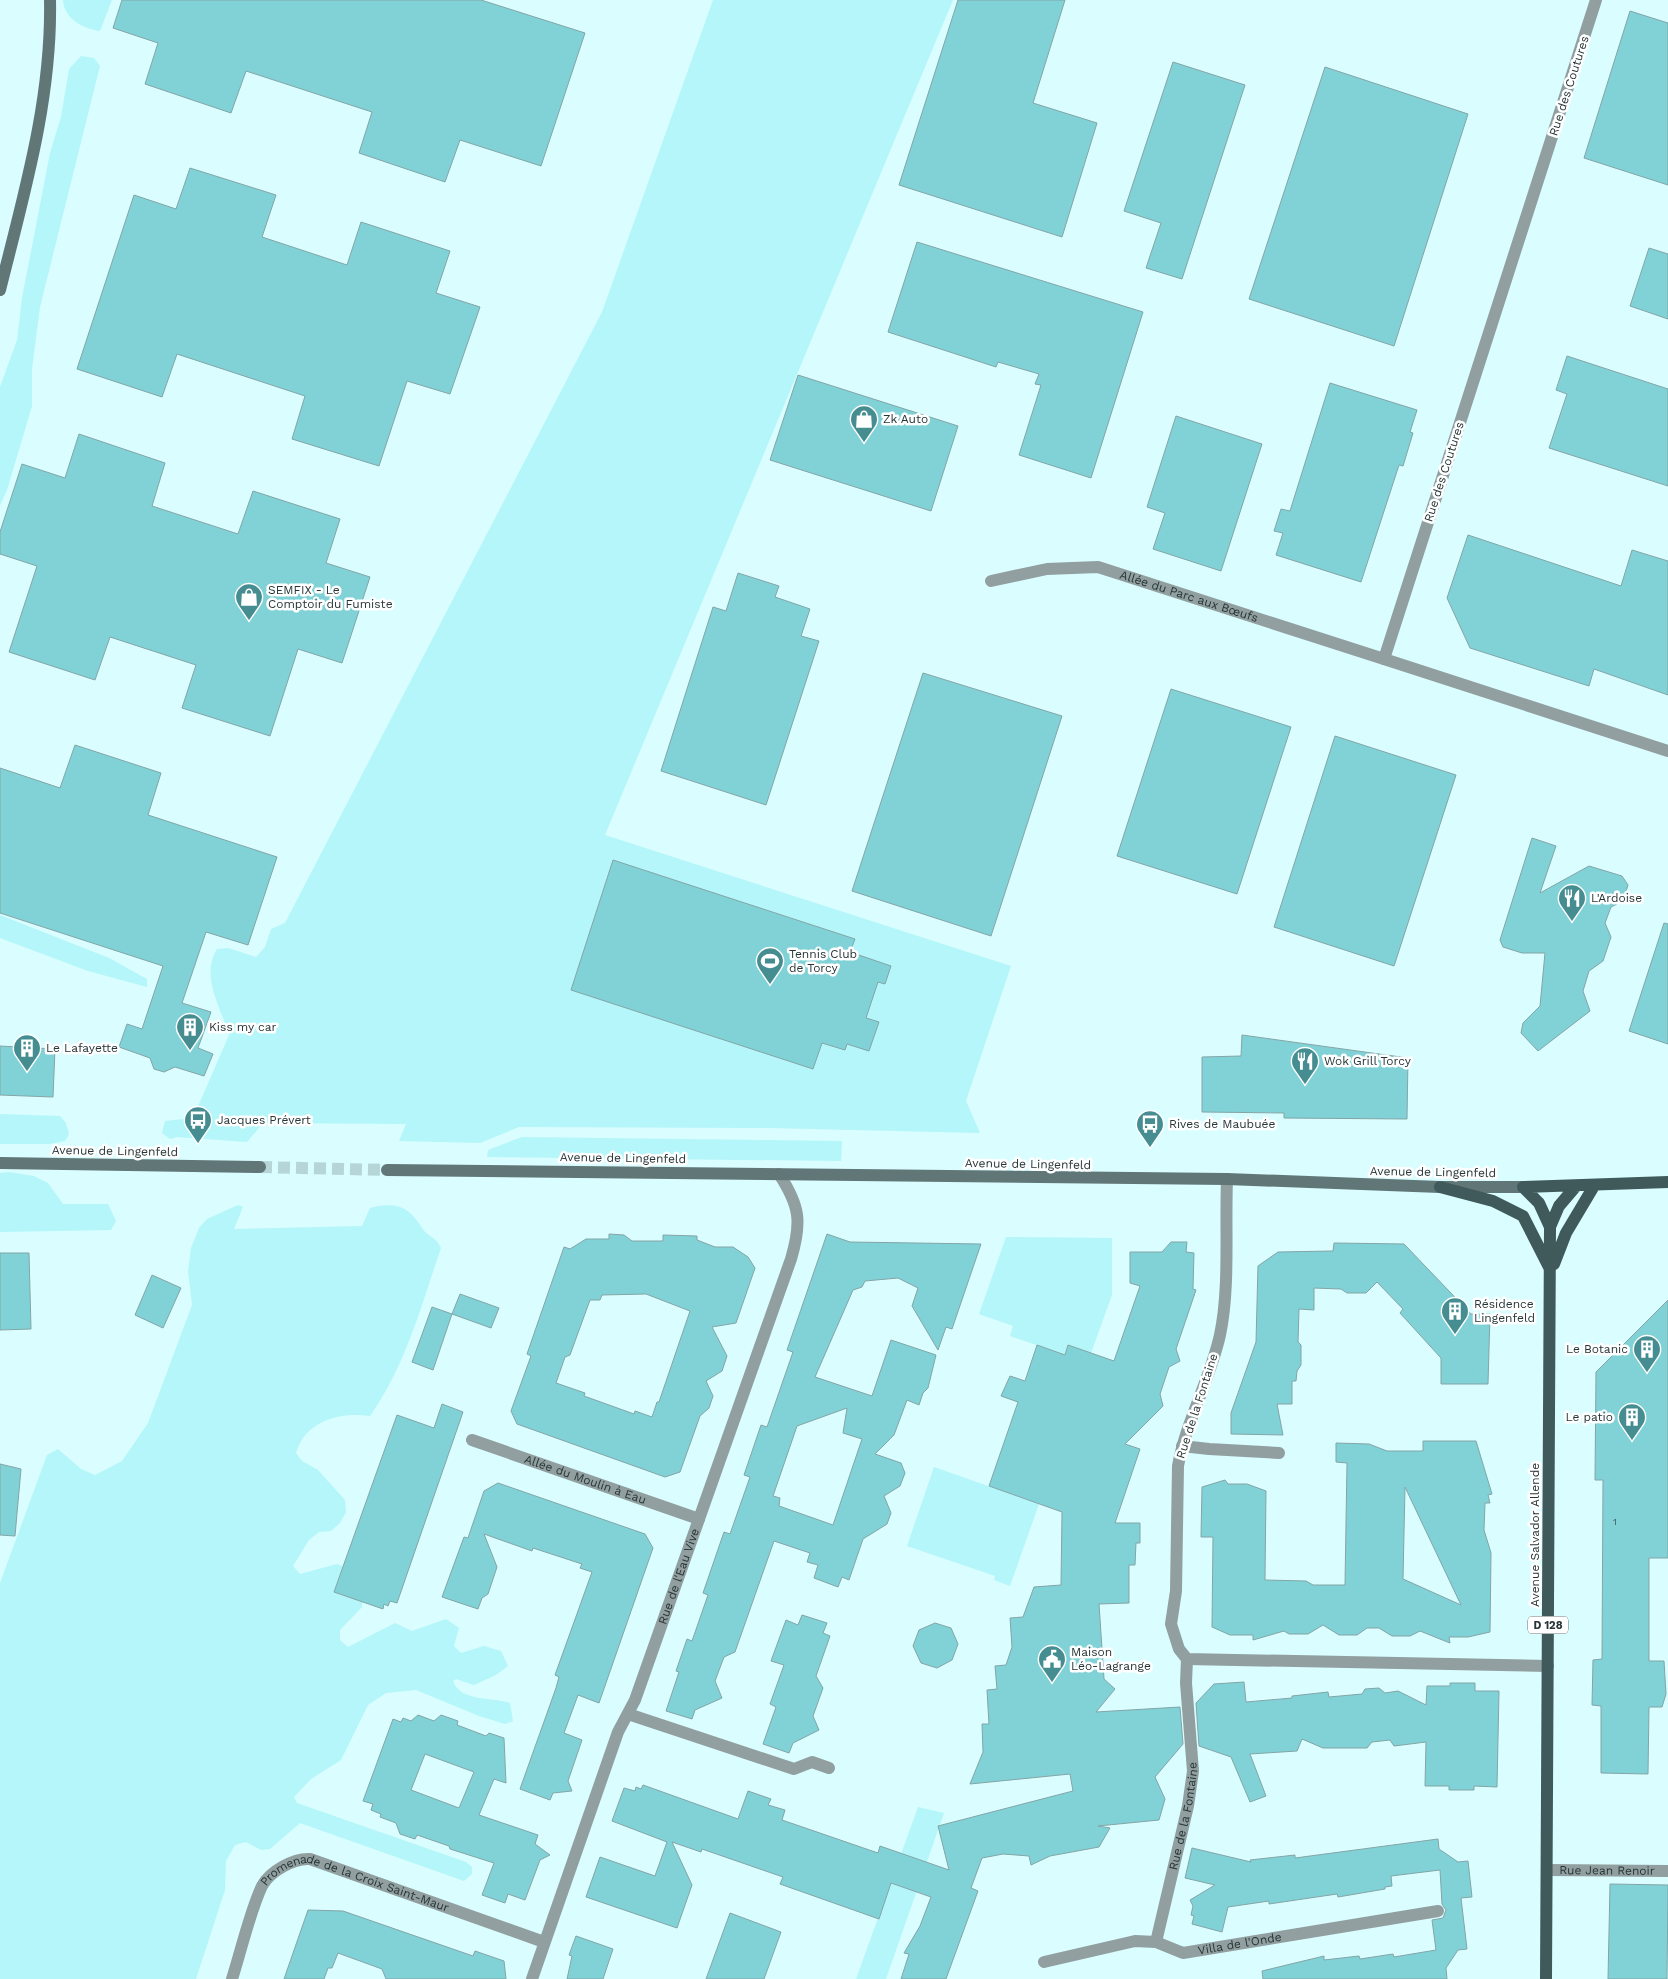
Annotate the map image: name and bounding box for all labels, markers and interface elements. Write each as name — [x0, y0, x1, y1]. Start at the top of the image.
street label: Rue des Coutures — [1546, 34, 1592, 138]
shop icon: Zk Auto — [849, 404, 879, 443]
place label: Zk Auto — [883, 412, 928, 426]
street label: Rue des Coutures — [1421, 420, 1467, 524]
street label: Allée du Parc aux Bœufs — [1118, 568, 1260, 625]
shop icon: SEMFIX - Le Comptoir du Fumiste — [234, 582, 264, 621]
place label: SEMFIX - Le Comptoir du Fumiste — [268, 583, 393, 611]
restaurant icon: L'Ardoise — [1557, 883, 1587, 922]
place label: L'Ardoise — [1591, 891, 1642, 905]
sports icon: Tennis Club de Torcy — [755, 946, 785, 985]
place label: Tennis Club de Torcy — [789, 947, 857, 975]
building icon: Kiss my car — [175, 1012, 205, 1051]
place label: Kiss my car — [209, 1020, 277, 1034]
building icon: Le Lafayette — [12, 1033, 42, 1072]
place label: Le Lafayette — [46, 1041, 118, 1055]
restaurant icon: Wok Grill Torcy — [1290, 1046, 1320, 1085]
place label: Wok Grill Torcy — [1324, 1054, 1412, 1068]
bus stop icon: Jacques Prévert — [183, 1105, 213, 1144]
bus stop icon: Rives de Maubuée — [1135, 1109, 1165, 1148]
place label: Jacques Prévert — [217, 1113, 311, 1127]
place label: Rives de Maubuée — [1169, 1117, 1275, 1131]
street label: Avenue de Lingenfeld — [52, 1143, 178, 1159]
street label: Avenue de Lingenfeld — [560, 1150, 686, 1166]
street label: Avenue de Lingenfeld — [965, 1156, 1091, 1172]
street label: Avenue de Lingenfeld — [1370, 1164, 1496, 1180]
building icon: Résidence Lingenfeld — [1440, 1296, 1470, 1335]
place label: Résidence Lingenfeld — [1474, 1297, 1535, 1325]
building icon: Le Botanic — [1632, 1334, 1662, 1373]
place label: Le Botanic — [1566, 1342, 1628, 1356]
street label: Rue de la Fontaine — [1173, 1352, 1221, 1460]
building icon: Le patio — [1617, 1402, 1647, 1441]
place label: Le patio — [1565, 1410, 1613, 1424]
street label: Allée du Moulin à Eau — [523, 1452, 648, 1507]
street label: Avenue Salvador Allende — [1528, 1463, 1542, 1607]
house number: 1 — [1613, 1516, 1617, 1527]
street label: Rue de l'Eau Vive — [655, 1526, 702, 1626]
road number: D 128 — [1528, 1616, 1568, 1634]
public building icon: Maison Léo-Lagrange — [1037, 1644, 1067, 1683]
place label: Maison Léo-Lagrange — [1071, 1645, 1151, 1673]
street label: Rue de la Fontaine — [1166, 1762, 1200, 1871]
street label: Promenade de la Croix Saint-Maur — [257, 1851, 451, 1915]
street label: Rue Jean Renoir — [1559, 1863, 1655, 1878]
street label: Villa de l'Onde — [1197, 1930, 1283, 1957]

